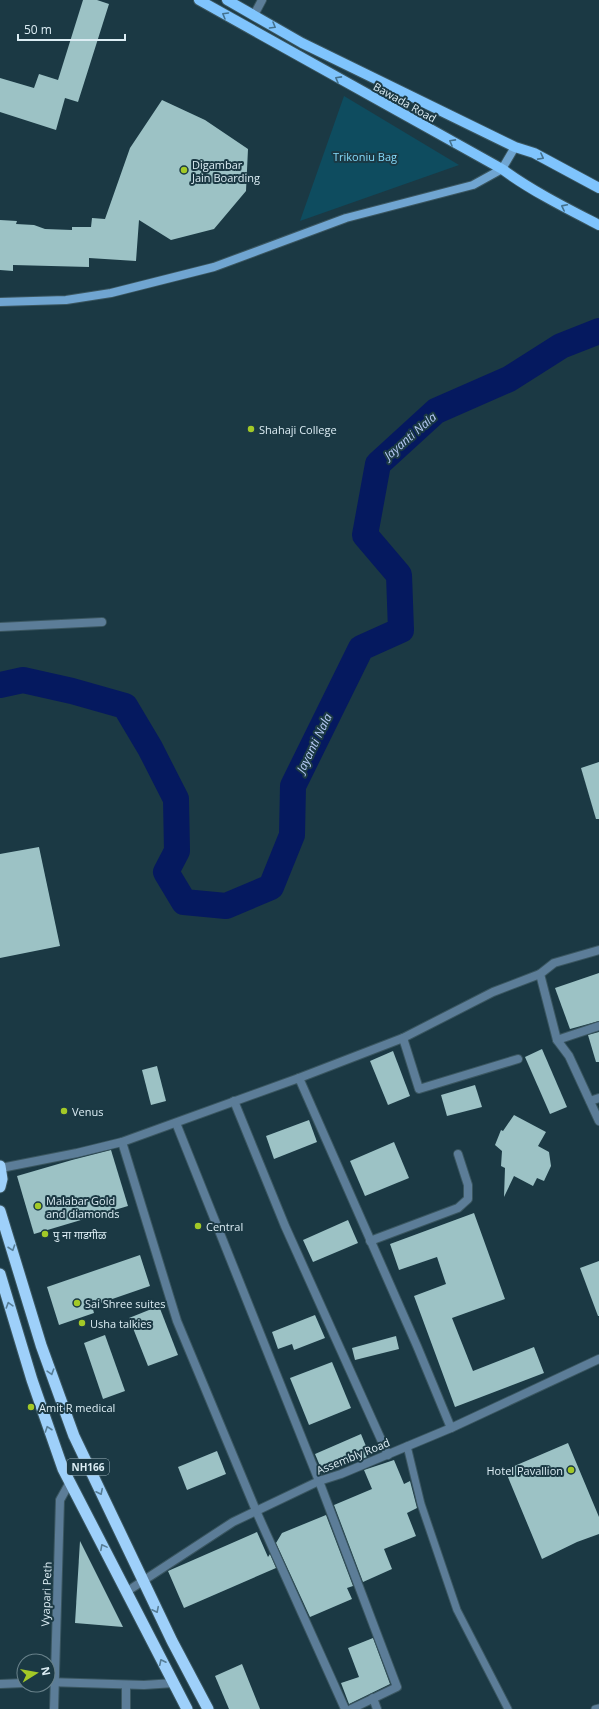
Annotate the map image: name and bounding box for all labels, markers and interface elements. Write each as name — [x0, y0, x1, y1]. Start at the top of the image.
one-way arrow — [222, 13, 229, 20]
scale bar — [18, 16, 125, 42]
text: 50 m — [24, 21, 52, 38]
one-way arrow — [269, 22, 276, 29]
one-way arrow — [335, 76, 342, 83]
street label: Bawada Road — [371, 79, 439, 125]
one-way arrow — [449, 139, 456, 146]
park label: Trikoniu Bag — [333, 149, 397, 164]
one-way arrow — [537, 152, 544, 159]
place label: Digambar Jain Boarding — [191, 157, 260, 185]
marker: Digambar Jain Boarding — [179, 165, 189, 175]
one-way arrow — [561, 204, 568, 212]
water label: Jayanti Nala — [379, 408, 440, 465]
place label: Shahaji College — [259, 422, 337, 437]
marker: Shahaji College — [246, 424, 256, 434]
water label: Jayanti Nala — [291, 710, 336, 777]
place label: Venus — [72, 1104, 103, 1119]
marker: Venus — [59, 1106, 69, 1116]
place label: Malabar Gold and diamonds — [46, 1193, 120, 1221]
marker: Malabar Gold and diamonds — [33, 1201, 43, 1211]
place label: Central — [206, 1219, 243, 1234]
marker: Central — [193, 1221, 203, 1231]
place label: पु ना गाडगीळ — [53, 1227, 107, 1242]
marker: पु ना गाडगीळ — [40, 1229, 50, 1239]
one-way arrow — [7, 1245, 16, 1252]
place label: Sai Shree suites — [85, 1296, 165, 1311]
marker: Sai Shree suites — [72, 1298, 82, 1308]
one-way arrow — [5, 1301, 14, 1308]
place label: Usha talkies — [90, 1316, 152, 1331]
marker: Usha talkies — [77, 1318, 87, 1328]
one-way arrow — [46, 1369, 55, 1376]
place label: Amit R medical — [39, 1400, 115, 1415]
marker: Amit R medical — [26, 1402, 36, 1412]
one-way arrow — [45, 1425, 53, 1432]
street label: Assembly Road — [314, 1434, 392, 1478]
road number: NH166 — [67, 1459, 109, 1475]
place label: Hotel Pavallion — [487, 1463, 563, 1478]
marker: Hotel Pavallion — [566, 1465, 576, 1475]
one-way arrow — [95, 1488, 103, 1496]
one-way arrow — [100, 1544, 107, 1551]
street label: Vyapari Peth — [37, 1561, 55, 1627]
one-way arrow — [151, 1605, 159, 1613]
north arrow — [16, 1653, 56, 1693]
one-way arrow — [160, 1659, 167, 1666]
text: N — [38, 1665, 55, 1677]

